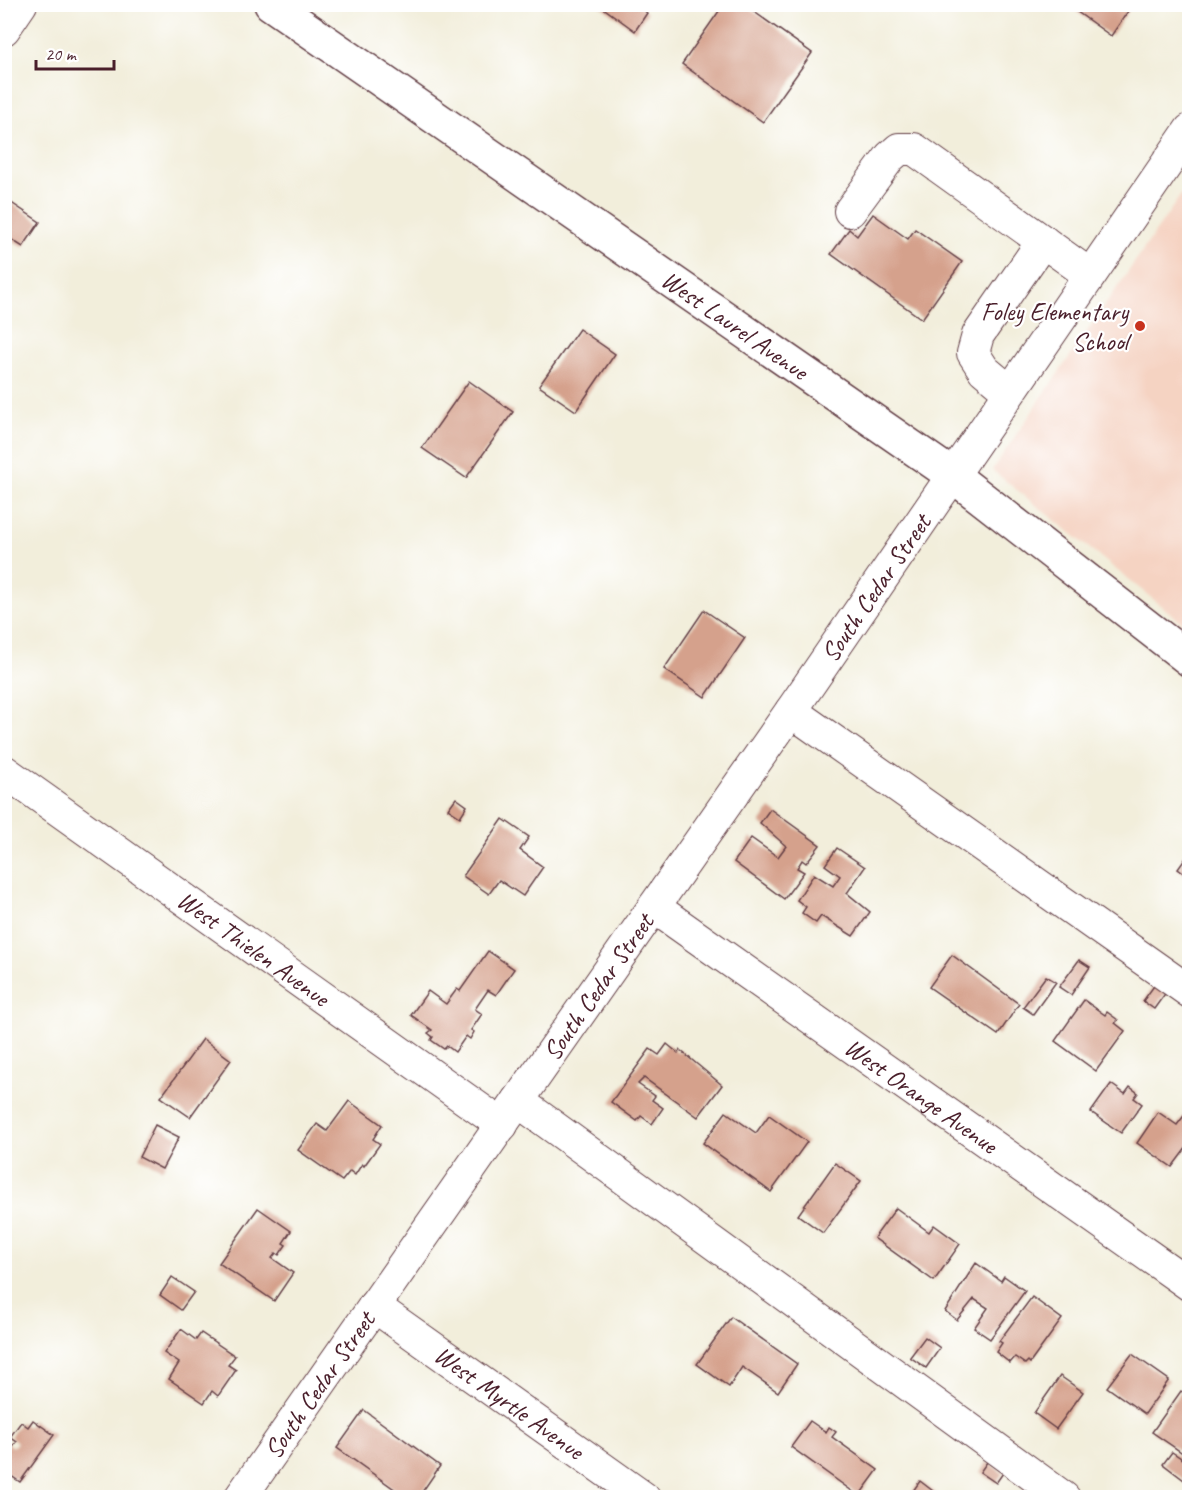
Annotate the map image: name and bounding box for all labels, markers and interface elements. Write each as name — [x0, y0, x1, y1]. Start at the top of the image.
scale bar — [36, 33, 114, 71]
text: 20 m — [45, 43, 78, 65]
street label: West Laurel Avenue — [655, 263, 817, 388]
place label: Foley Elementary School — [981, 295, 1133, 358]
marker: Foley Elementary School — [1133, 319, 1147, 333]
street label: South Cedar Street — [813, 506, 939, 668]
street label: West Thielen Avenue — [171, 883, 338, 1015]
street label: South Cedar Street — [535, 905, 662, 1067]
street label: West Orange Avenue — [838, 1030, 1005, 1162]
street label: South Cedar Street — [256, 1303, 383, 1465]
street label: West Myrtle Avenue — [428, 1338, 593, 1468]

